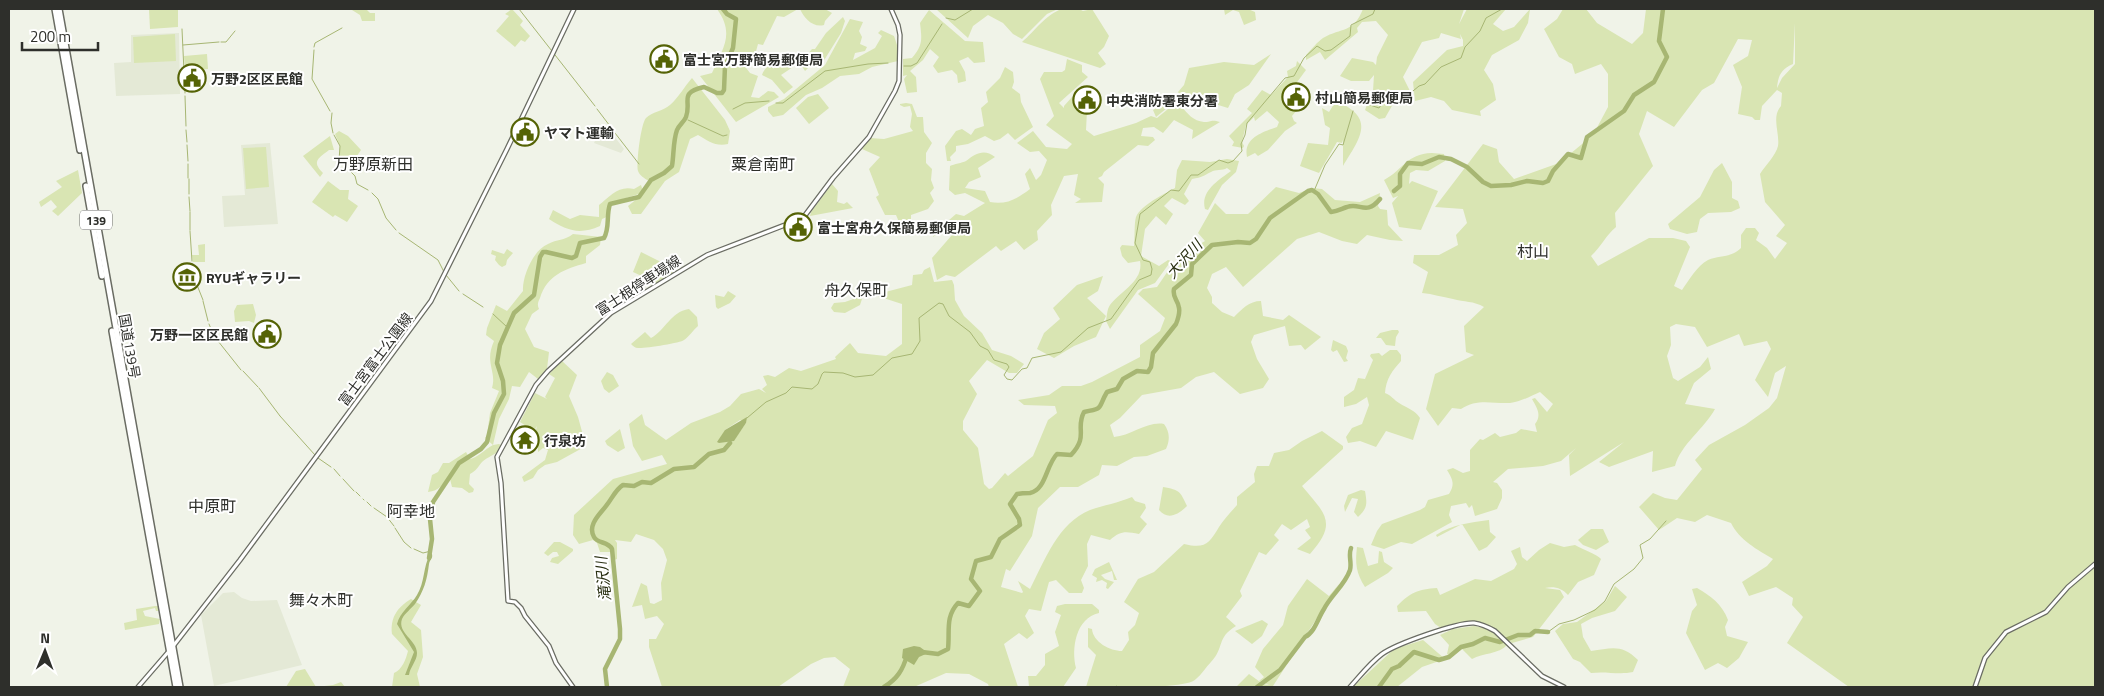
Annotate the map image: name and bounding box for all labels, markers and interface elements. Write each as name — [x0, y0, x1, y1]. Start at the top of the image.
scale bar — [22, 20, 99, 52]
text: 200 m — [30, 25, 71, 48]
public building icon: 富士宮万野簡易郵便局 — [649, 44, 679, 74]
place label: 富士宮万野簡易郵便局 — [683, 49, 823, 70]
public building icon: 万野2区区民館 — [177, 63, 207, 93]
place label: 万野2区区民館 — [211, 68, 303, 89]
public building icon: 村山簡易郵便局 — [1281, 82, 1311, 112]
public building icon: 中央消防署東分署 — [1072, 85, 1102, 115]
place label: 村山簡易郵便局 — [1315, 87, 1413, 108]
place label: 中央消防署東分署 — [1106, 90, 1218, 111]
public building icon: ヤマト運輸 — [510, 117, 540, 147]
place label: ヤマト運輸 — [544, 122, 614, 143]
district label: 万野原新田 — [333, 152, 413, 176]
district label: 粟倉南町 — [731, 152, 795, 176]
road number: 139 — [80, 210, 112, 230]
public building icon: 富士宮舟久保簡易郵便局 — [783, 212, 813, 242]
place label: 富士宮舟久保簡易郵便局 — [817, 217, 971, 238]
water label: 大沢川 — [1160, 233, 1209, 283]
district label: 村山 — [1517, 239, 1549, 263]
street label: 富士根停車場線 — [591, 250, 685, 320]
museum icon: RYUギャラリー — [172, 262, 202, 292]
place label: RYUギャラリー — [206, 267, 301, 288]
district label: 舟久保町 — [824, 278, 888, 302]
street label: 富士宮富士公園線 — [333, 308, 417, 410]
street label: 国道139号 — [114, 312, 146, 380]
public building icon: 万野一区区民館 — [252, 319, 282, 349]
place label: 万野一区区民館 — [150, 324, 248, 345]
temple icon: 行泉坊 — [510, 425, 540, 455]
place label: 行泉坊 — [544, 430, 586, 451]
district label: 中原町 — [188, 494, 236, 518]
district label: 阿幸地 — [387, 499, 435, 523]
water label: 滝沢川 — [589, 553, 617, 603]
district label: 舞々木町 — [289, 588, 353, 612]
north arrow — [20, 626, 70, 676]
text: N — [40, 627, 50, 648]

